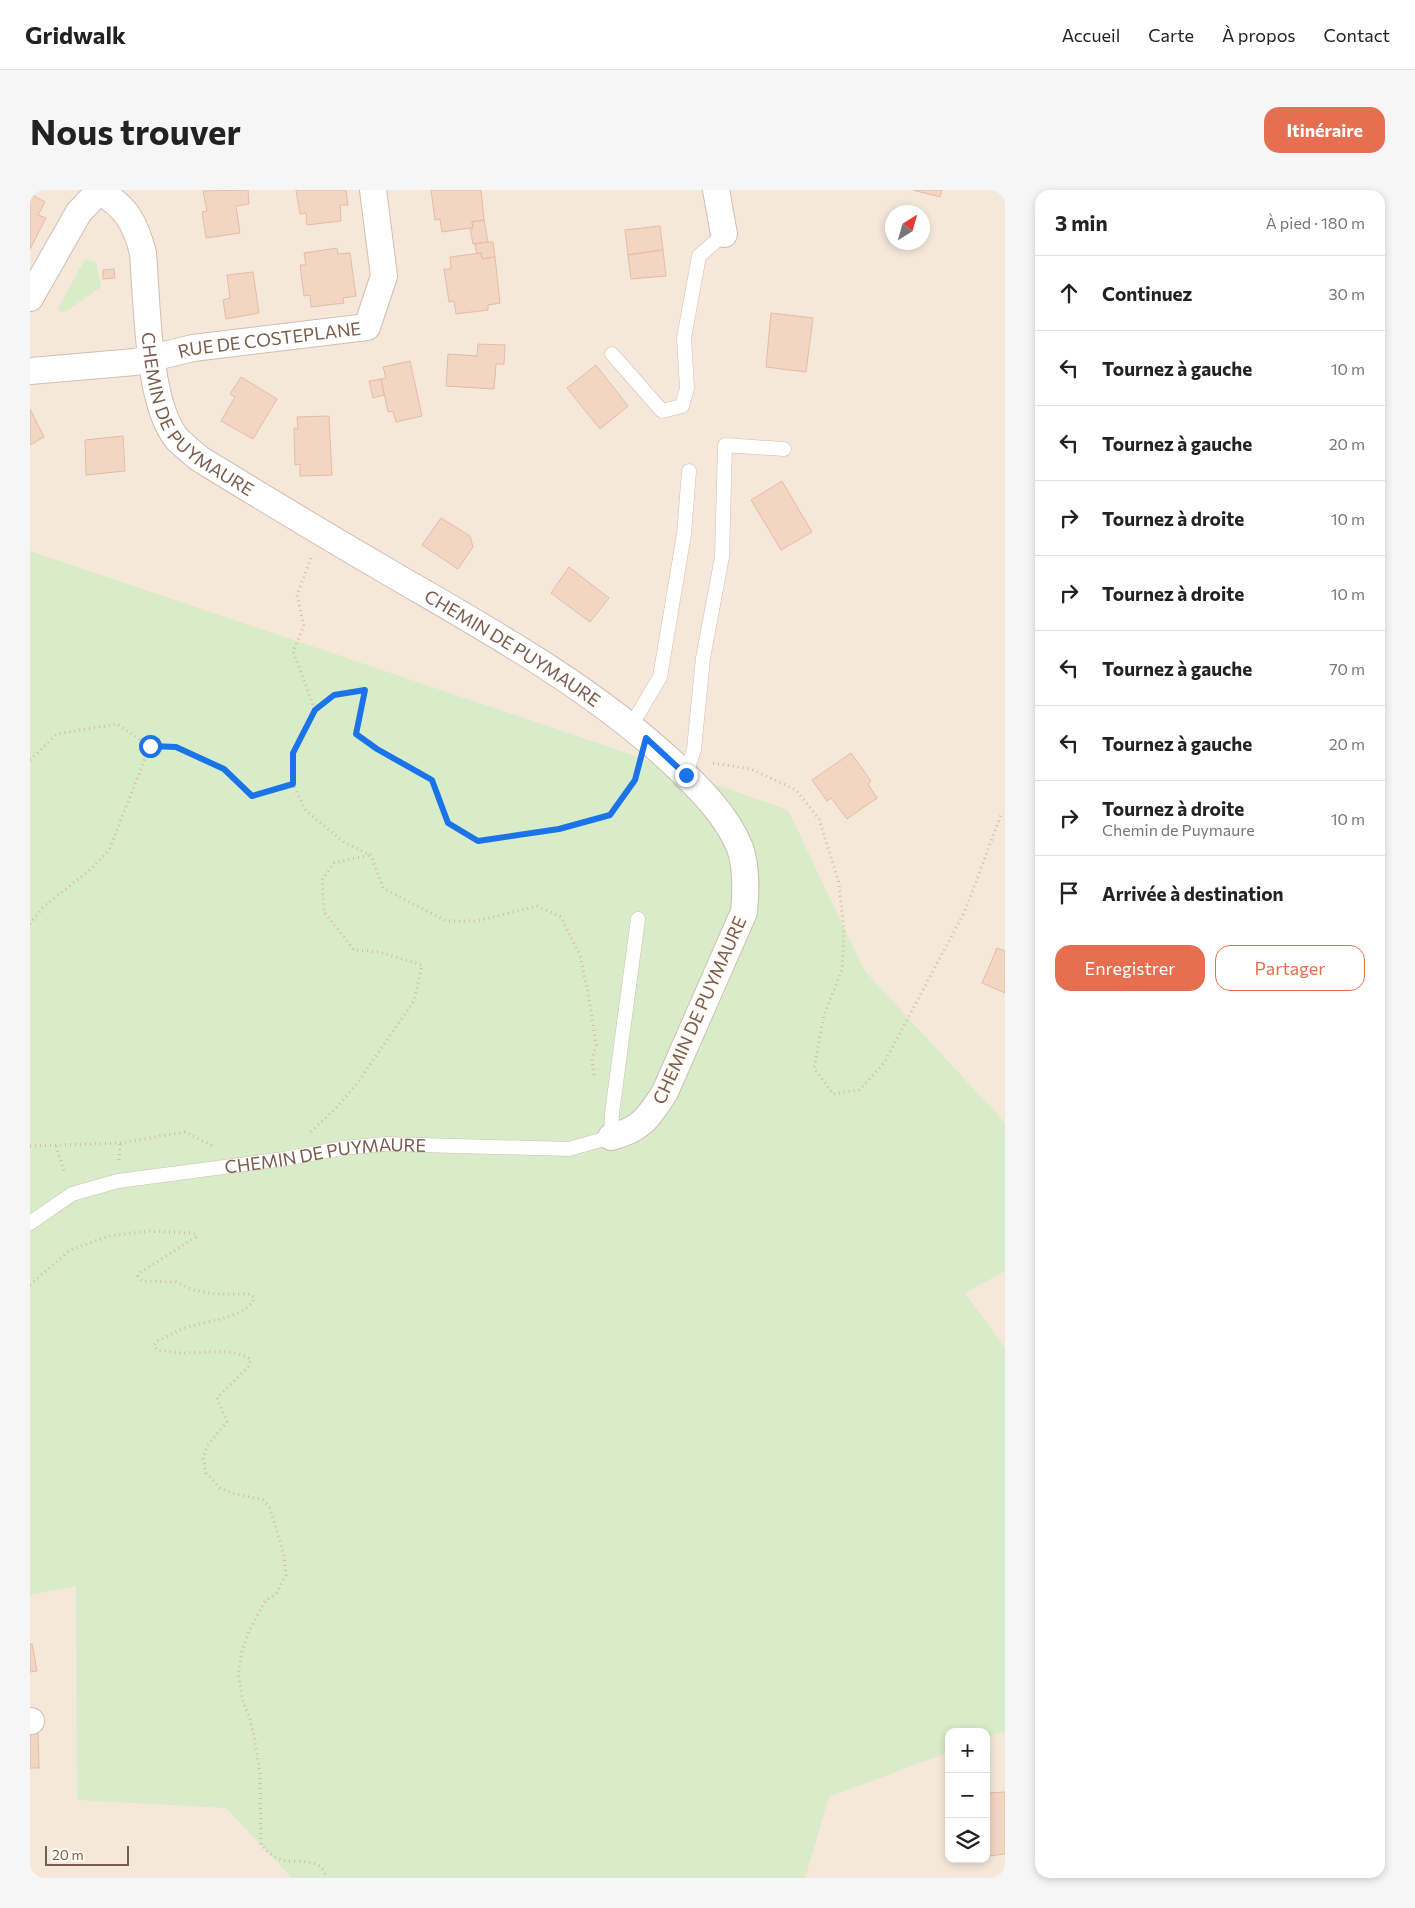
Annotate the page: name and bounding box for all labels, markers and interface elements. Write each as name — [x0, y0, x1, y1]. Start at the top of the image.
text: Gridwalk — [25, 20, 126, 49]
text: Accueil — [1062, 24, 1120, 46]
text: Carte — [1148, 24, 1194, 46]
text: À propos — [1222, 24, 1296, 46]
text: Contact — [1324, 24, 1390, 46]
button: Itinéraire — [1264, 107, 1385, 153]
text: Nous trouver — [30, 109, 241, 152]
north arrow — [885, 205, 930, 250]
text: 3 min — [1055, 210, 1108, 235]
text: À pied · 180 m — [1266, 213, 1365, 232]
icon: ahead — [1055, 279, 1083, 307]
text: Continuez — [1102, 282, 1192, 305]
text: 30 m — [1328, 284, 1365, 303]
street label: RUE DE COSTEPLANE — [176, 317, 362, 362]
street label: CHEMIN DE PUYMAURE — [137, 331, 258, 500]
icon: left — [1055, 354, 1083, 382]
text: Tournez à gauche — [1102, 357, 1252, 380]
text: 10 m — [1331, 359, 1365, 378]
icon: left — [1055, 429, 1083, 457]
text: Tournez à gauche — [1102, 432, 1252, 455]
text: 20 m — [1329, 434, 1365, 453]
icon: right — [1055, 504, 1083, 532]
text: Tournez à droite — [1102, 507, 1244, 530]
text: 10 m — [1331, 509, 1365, 528]
icon: right — [1055, 579, 1083, 607]
text: Tournez à droite — [1102, 582, 1244, 605]
street label: CHEMIN DE PUYMAURE — [421, 584, 605, 711]
text: 10 m — [1331, 584, 1365, 603]
icon: left — [1055, 654, 1083, 682]
text: Tournez à gauche — [1102, 657, 1252, 680]
text: 70 m — [1329, 659, 1365, 678]
icon: left — [1055, 729, 1083, 757]
text: Tournez à gauche — [1102, 732, 1252, 755]
text: 20 m — [1329, 734, 1365, 753]
route start — [139, 735, 162, 758]
route end — [675, 764, 698, 787]
text: Tournez à droite — [1102, 797, 1244, 820]
icon: right — [1055, 804, 1083, 832]
text: 10 m — [1331, 809, 1365, 828]
text: Chemin de Puymaure — [1102, 820, 1255, 839]
icon: arrive — [1055, 879, 1083, 907]
text: Arrivée à destination — [1102, 882, 1284, 905]
street label: CHEMIN DE PUYMAURE — [648, 913, 750, 1107]
button: Enregistrer — [1055, 945, 1205, 991]
button: Partager — [1215, 945, 1365, 991]
street label: CHEMIN DE PUYMAURE — [223, 1133, 427, 1178]
map controls — [945, 1728, 990, 1863]
button: + — [945, 1728, 990, 1773]
button: − — [945, 1773, 990, 1818]
button: layers — [945, 1818, 990, 1863]
scale bar — [45, 1843, 129, 1866]
text: 20 m — [52, 1846, 84, 1863]

